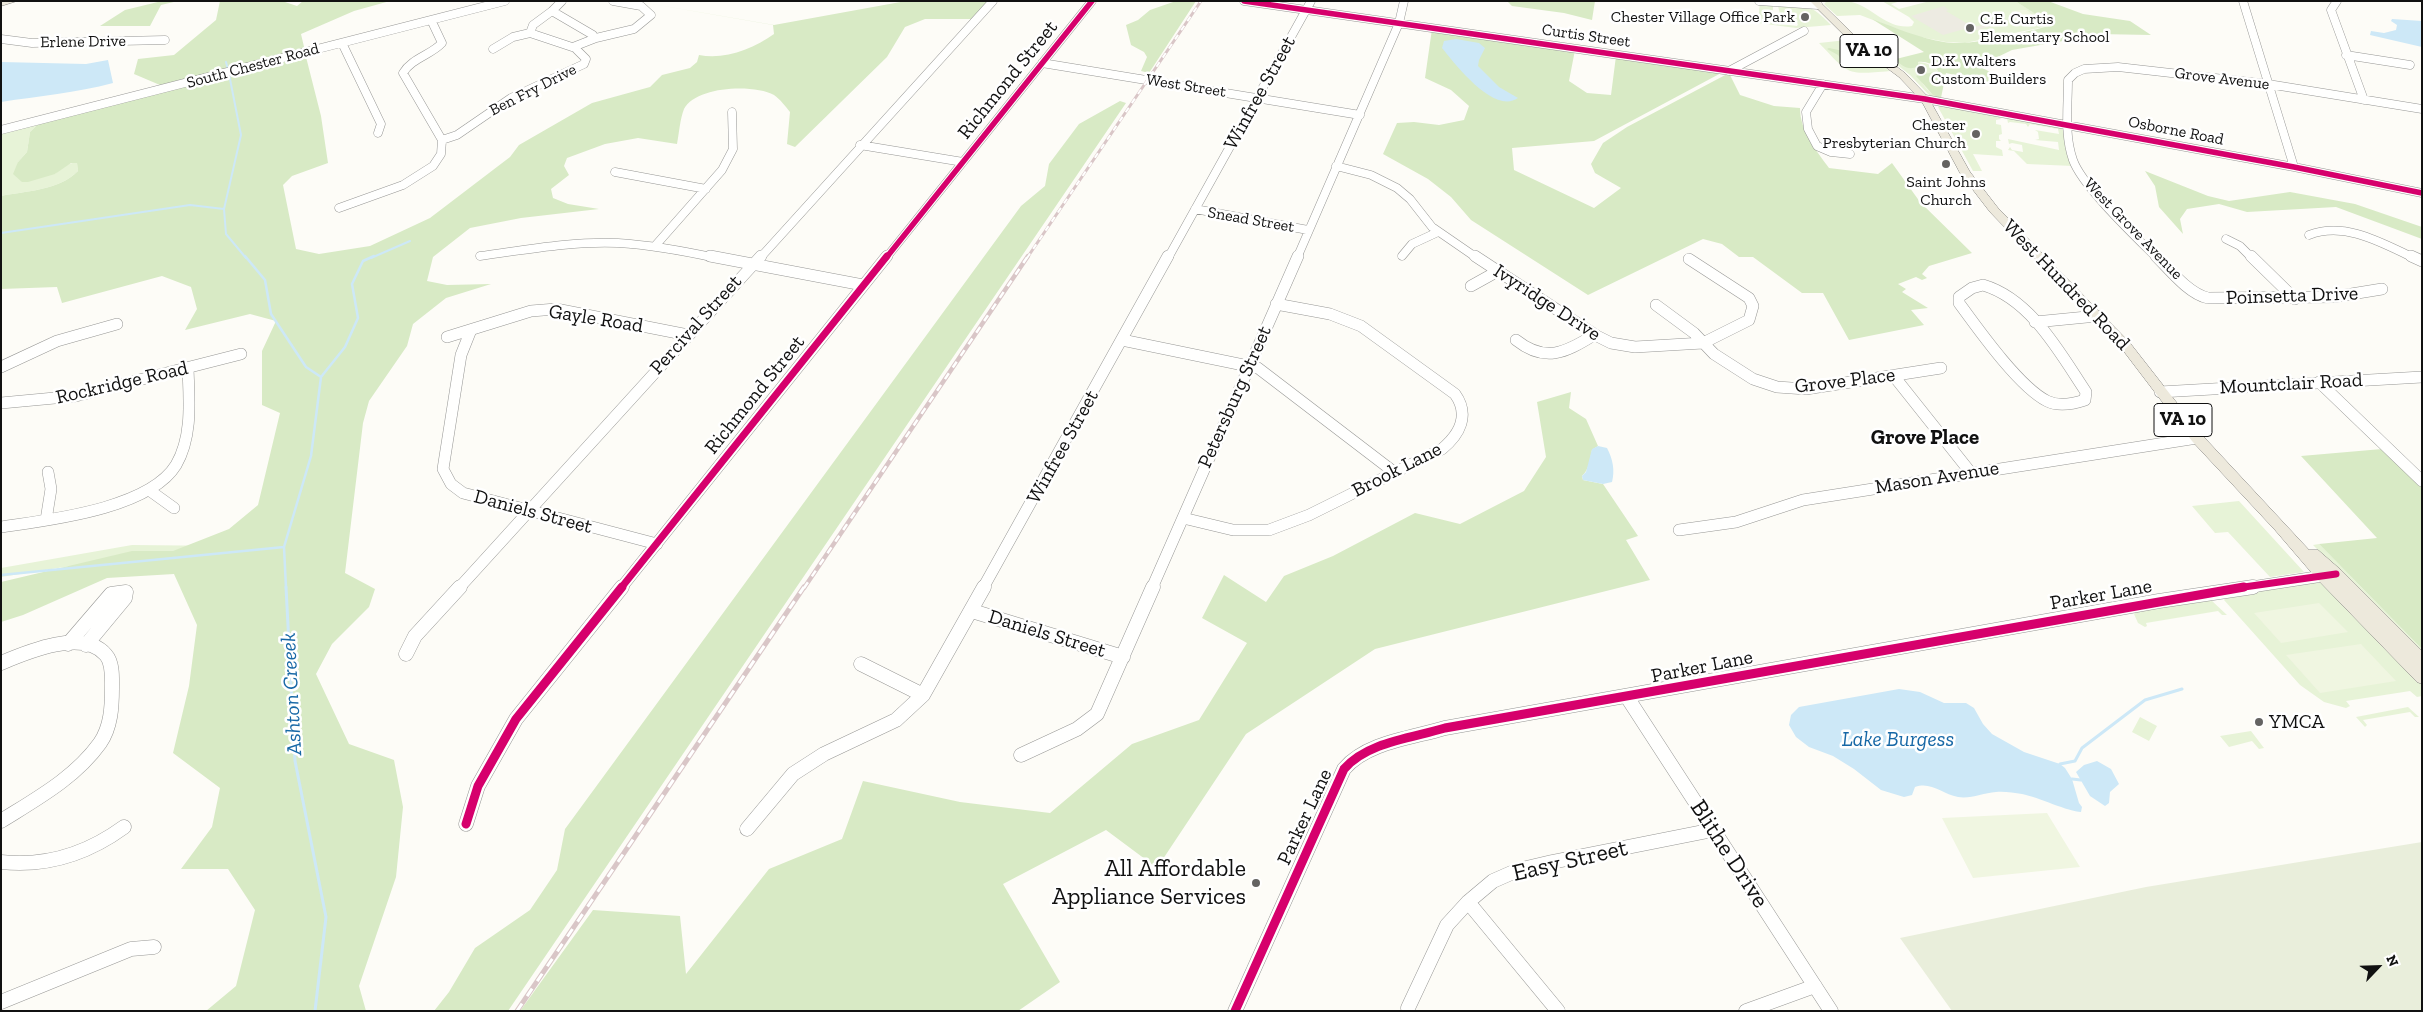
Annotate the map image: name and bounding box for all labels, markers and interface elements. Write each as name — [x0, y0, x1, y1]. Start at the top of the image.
place label: Chester Village Office Park — [1611, 7, 1795, 27]
place label: C.E. Curtis Elementary School — [1980, 9, 2109, 47]
marker: Chester Village Office Park — [1799, 11, 1811, 23]
street label: Richmond Street — [953, 16, 1063, 144]
street label: Curtis Street — [1540, 20, 1632, 52]
marker: C.E. Curtis Elementary School — [1964, 22, 1976, 34]
street label: Erlene Drive — [40, 32, 126, 52]
street label: Winfree Street — [1219, 32, 1301, 154]
road number: VA 10 — [1840, 34, 1898, 68]
street label: South Chester Road — [185, 39, 321, 93]
place label: D.K. Walters Custom Builders — [1931, 51, 2046, 89]
street label: Ben Fry Drive — [486, 60, 580, 120]
marker: D.K. Walters Custom Builders — [1915, 64, 1927, 76]
street label: Grove Avenue — [2173, 64, 2271, 94]
street label: West Street — [1145, 70, 1227, 102]
street label: Osborne Road — [2127, 112, 2225, 150]
place label: Chester Presbyterian Church — [1823, 115, 1966, 153]
marker: Chester Presbyterian Church — [1970, 128, 1982, 140]
marker: Saint Johns Church — [1940, 158, 1952, 170]
place label: Saint Johns Church — [1906, 172, 1986, 210]
street label: West Grove Avenue — [2080, 174, 2186, 284]
street label: Snead Street — [1206, 203, 1296, 237]
street label: West Hundred Road — [1997, 215, 2135, 355]
street label: Ivyridge Drive — [1489, 259, 1605, 347]
street label: Percival Street — [645, 270, 747, 380]
street label: Poinsetta Drive — [2225, 282, 2359, 310]
street label: Gayle Road — [547, 300, 645, 338]
street label: Petersburg Street — [1193, 322, 1277, 472]
street label: Richmond Street — [700, 331, 810, 459]
street label: Rockridge Road — [54, 356, 190, 410]
street label: Grove Place — [1793, 363, 1897, 399]
street label: Mountclair Road — [2219, 368, 2363, 400]
street label: Winfree Street — [1022, 386, 1104, 508]
road number: VA 10 — [2154, 404, 2212, 436]
district label: Grove Place — [1871, 425, 1979, 451]
street label: Brook Lane — [1348, 437, 1446, 503]
street label: Mason Avenue — [1873, 456, 2001, 500]
street label: Daniels Street — [471, 485, 595, 539]
street label: Parker Lane — [2048, 574, 2154, 616]
street label: Daniels Street — [985, 605, 1109, 663]
water label: Ashton Creeek — [276, 632, 308, 756]
street label: Parker Lane — [1649, 645, 1755, 689]
place label: YMCA — [2269, 710, 2325, 734]
marker: YMCA — [2253, 716, 2265, 728]
water label: Lake Burgess — [1842, 727, 1954, 753]
street label: Parker Lane — [1272, 765, 1338, 869]
street label: Blithe Drive — [1683, 795, 1775, 913]
street label: Easy Street — [1510, 834, 1630, 888]
place label: All Affordable Appliance Services — [1052, 855, 1246, 911]
marker: All Affordable Appliance Services — [1250, 877, 1262, 889]
north arrow — [2353, 942, 2403, 992]
text: N — [2382, 952, 2402, 969]

